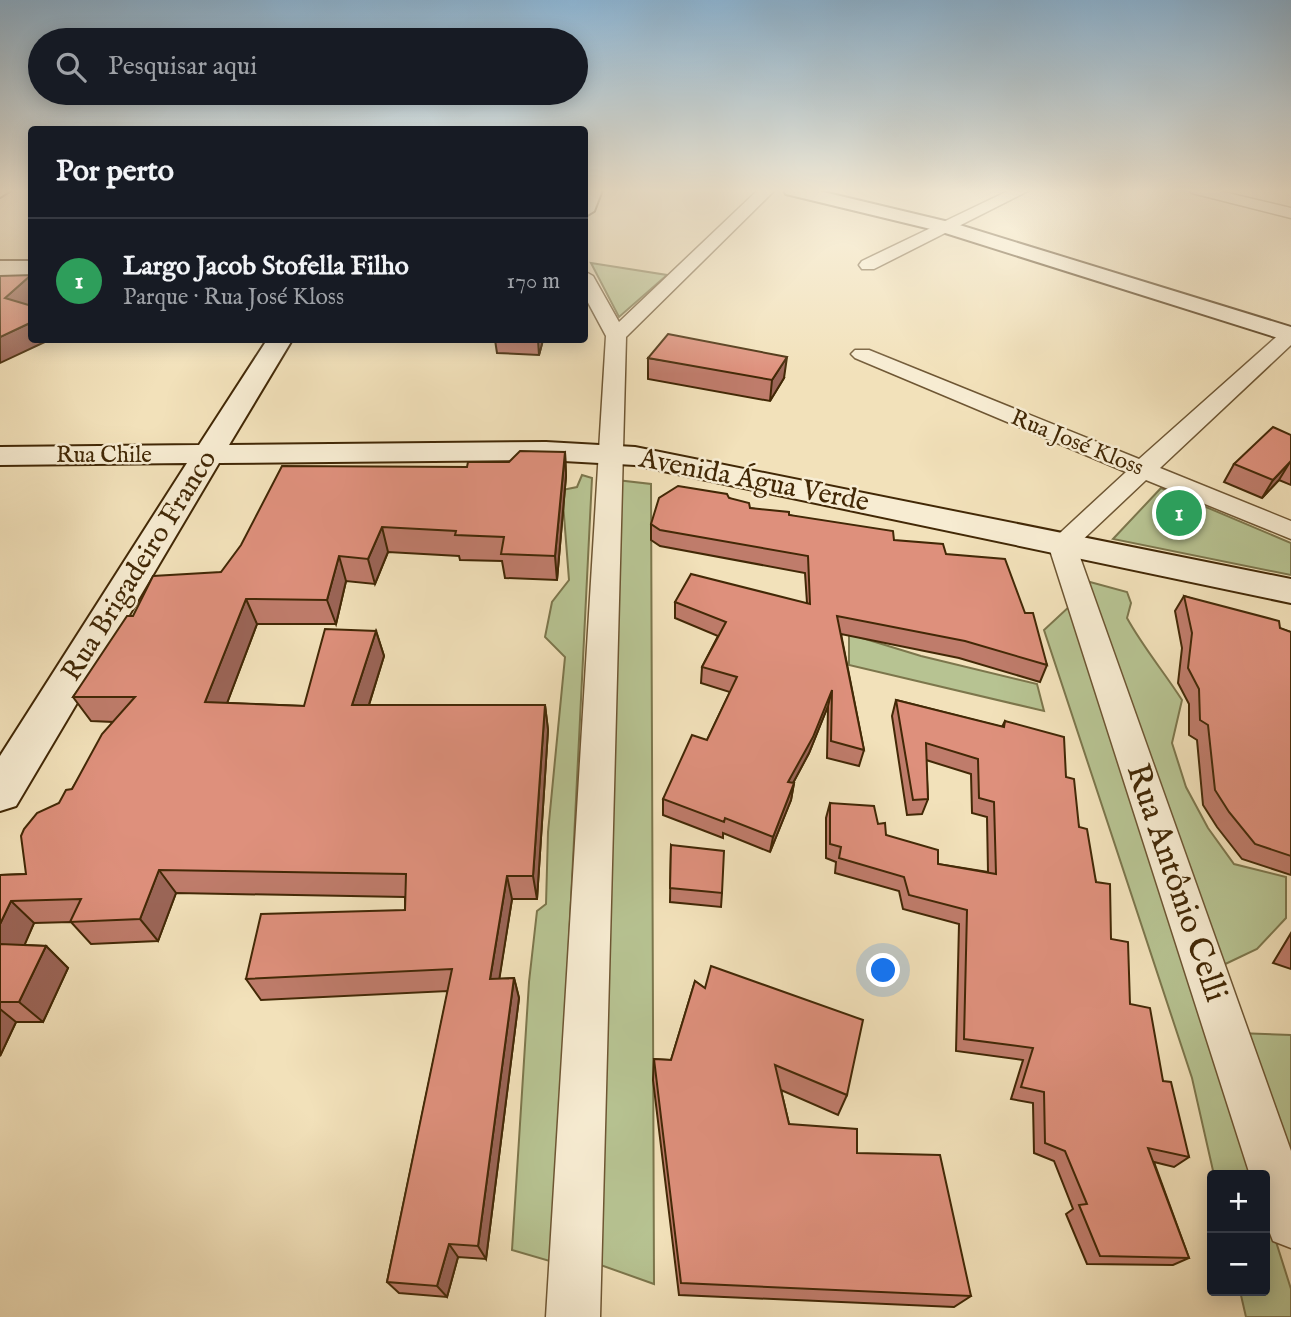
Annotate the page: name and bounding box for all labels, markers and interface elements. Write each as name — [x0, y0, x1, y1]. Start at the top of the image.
search box — [28, 28, 588, 105]
icon: search — [52, 48, 90, 86]
text: Pesquisar aqui — [108, 50, 257, 83]
text: Por perto — [56, 153, 174, 191]
text: Largo Jacob Stofella Filho — [123, 250, 409, 283]
text: 1 — [75, 267, 83, 296]
text: 170 m — [507, 267, 560, 296]
text: Parque · Rua José Kloss — [123, 283, 344, 312]
street label: Rua José Kloss — [1006, 403, 1148, 483]
street label: Avenida Água Verde — [635, 440, 872, 520]
street label: Rua Chile — [56, 441, 152, 470]
street label: Rua Brigadeiro Franco — [55, 444, 225, 688]
pin: 1 — [1156, 487, 1202, 539]
street label: Rua Antônio Celli — [1116, 758, 1236, 1008]
your location — [866, 953, 900, 987]
map controls — [1207, 1170, 1270, 1296]
button: + — [1207, 1170, 1270, 1233]
button: − — [1207, 1233, 1270, 1296]

